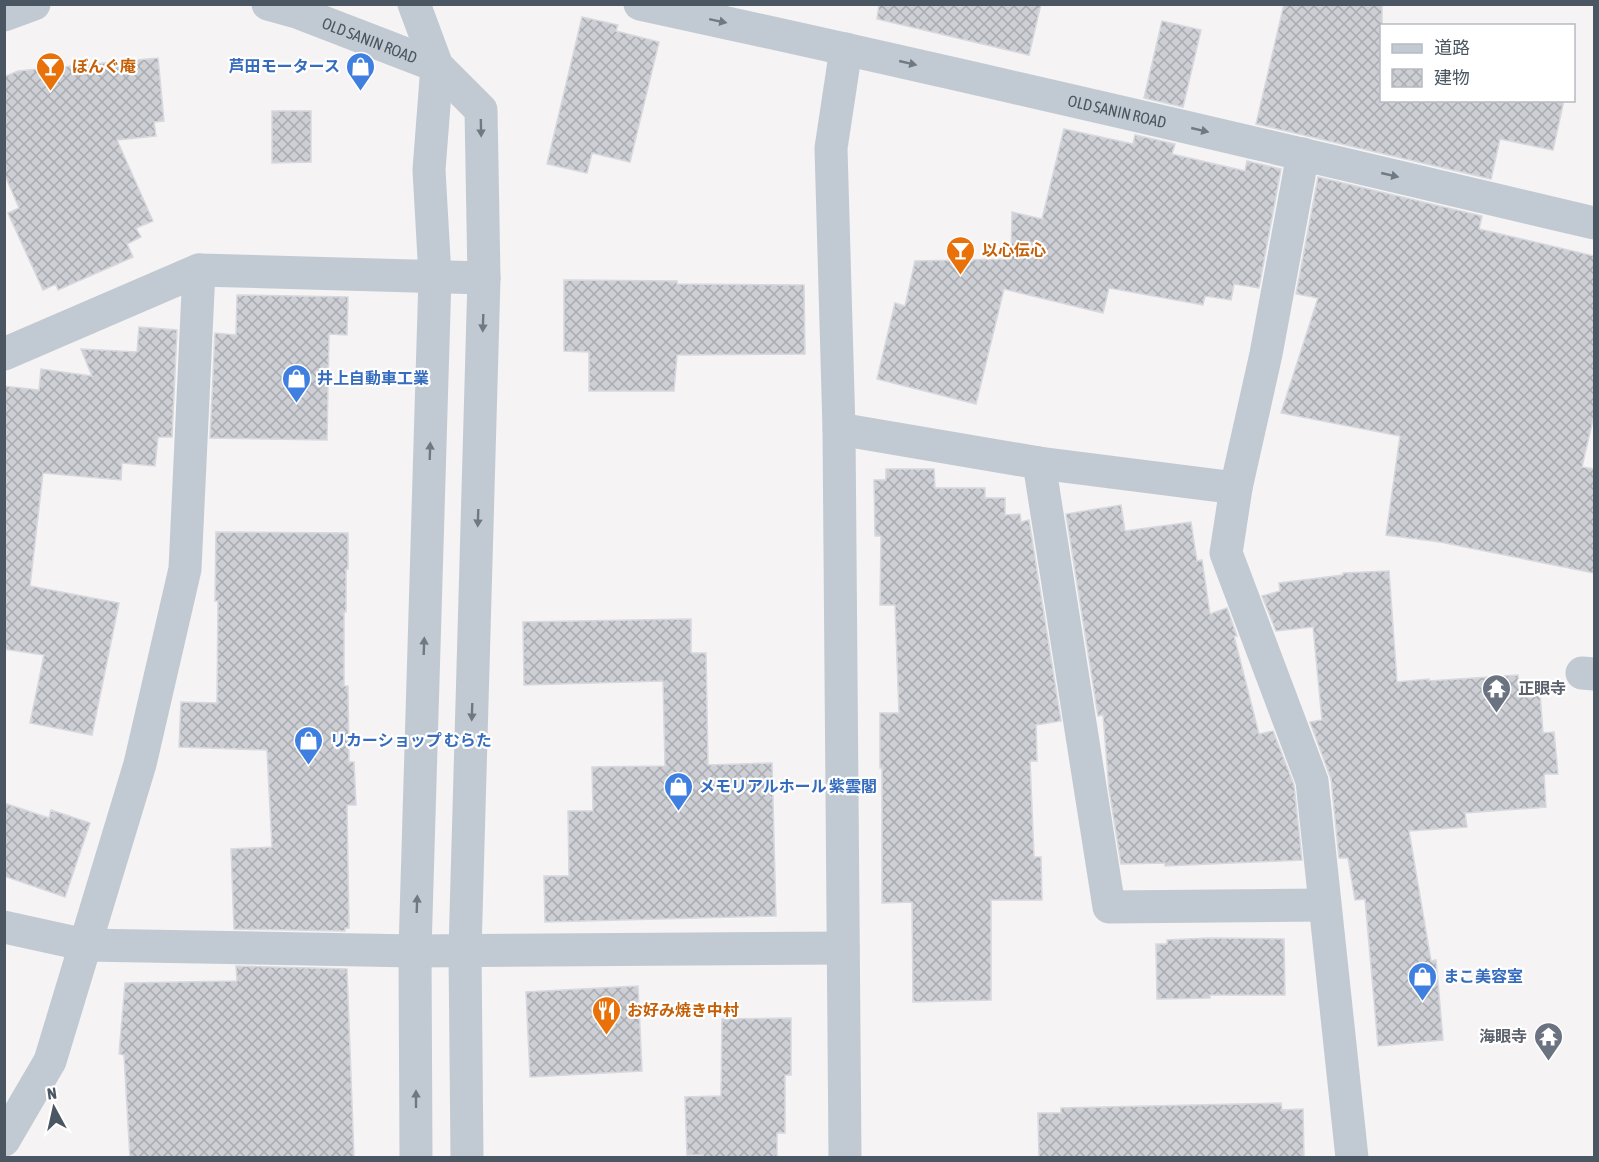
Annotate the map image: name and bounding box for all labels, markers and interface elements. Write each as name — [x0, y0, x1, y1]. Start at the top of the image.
street label: OLD SANIN ROAD — [320, 14, 420, 67]
one-way arrow — [708, 17, 727, 26]
legend — [1380, 24, 1575, 102]
text: 道路 — [1434, 37, 1470, 58]
bar icon: ぼんぐ庵 — [35, 50, 67, 92]
shop icon: 芦田モータース — [345, 50, 377, 92]
place label: ぼんぐ庵 — [72, 57, 136, 75]
place label: 芦田モータース — [229, 57, 340, 75]
one-way arrow — [899, 58, 917, 68]
text: 建物 — [1434, 67, 1470, 88]
street label: OLD SANIN ROAD — [1066, 91, 1168, 131]
one-way arrow — [476, 118, 486, 137]
one-way arrow — [1191, 126, 1210, 136]
one-way arrow — [1381, 170, 1399, 180]
bar icon: 以心伝心 — [945, 234, 977, 276]
place label: 以心伝心 — [982, 241, 1046, 259]
one-way arrow — [478, 313, 488, 332]
shop icon: 井上自動車工業 — [280, 362, 312, 404]
place label: 井上自動車工業 — [317, 369, 429, 387]
one-way arrow — [425, 442, 435, 461]
one-way arrow — [473, 508, 482, 527]
one-way arrow — [420, 637, 429, 656]
temple icon: 正眼寺 — [1481, 672, 1513, 714]
place label: 正眼寺 — [1518, 679, 1566, 697]
one-way arrow — [467, 703, 477, 722]
shop icon: リカーショップ むらた — [293, 724, 325, 766]
place label: リカーショップ むらた — [330, 731, 492, 749]
shop icon: メモリアルホール 紫雲閣 — [662, 770, 694, 812]
place label: メモリアルホール 紫雲閣 — [699, 777, 877, 795]
one-way arrow — [412, 895, 421, 914]
shop icon: まこ美容室 — [1406, 960, 1438, 1002]
place label: まこ美容室 — [1443, 967, 1523, 985]
restaurant icon: お好み焼き中村 — [590, 994, 622, 1036]
place label: お好み焼き中村 — [627, 1001, 739, 1019]
temple icon: 海眼寺 — [1532, 1020, 1564, 1062]
place label: 海眼寺 — [1479, 1027, 1527, 1045]
north arrow — [24, 1078, 84, 1138]
text: N — [46, 1084, 58, 1103]
one-way arrow — [411, 1090, 421, 1109]

